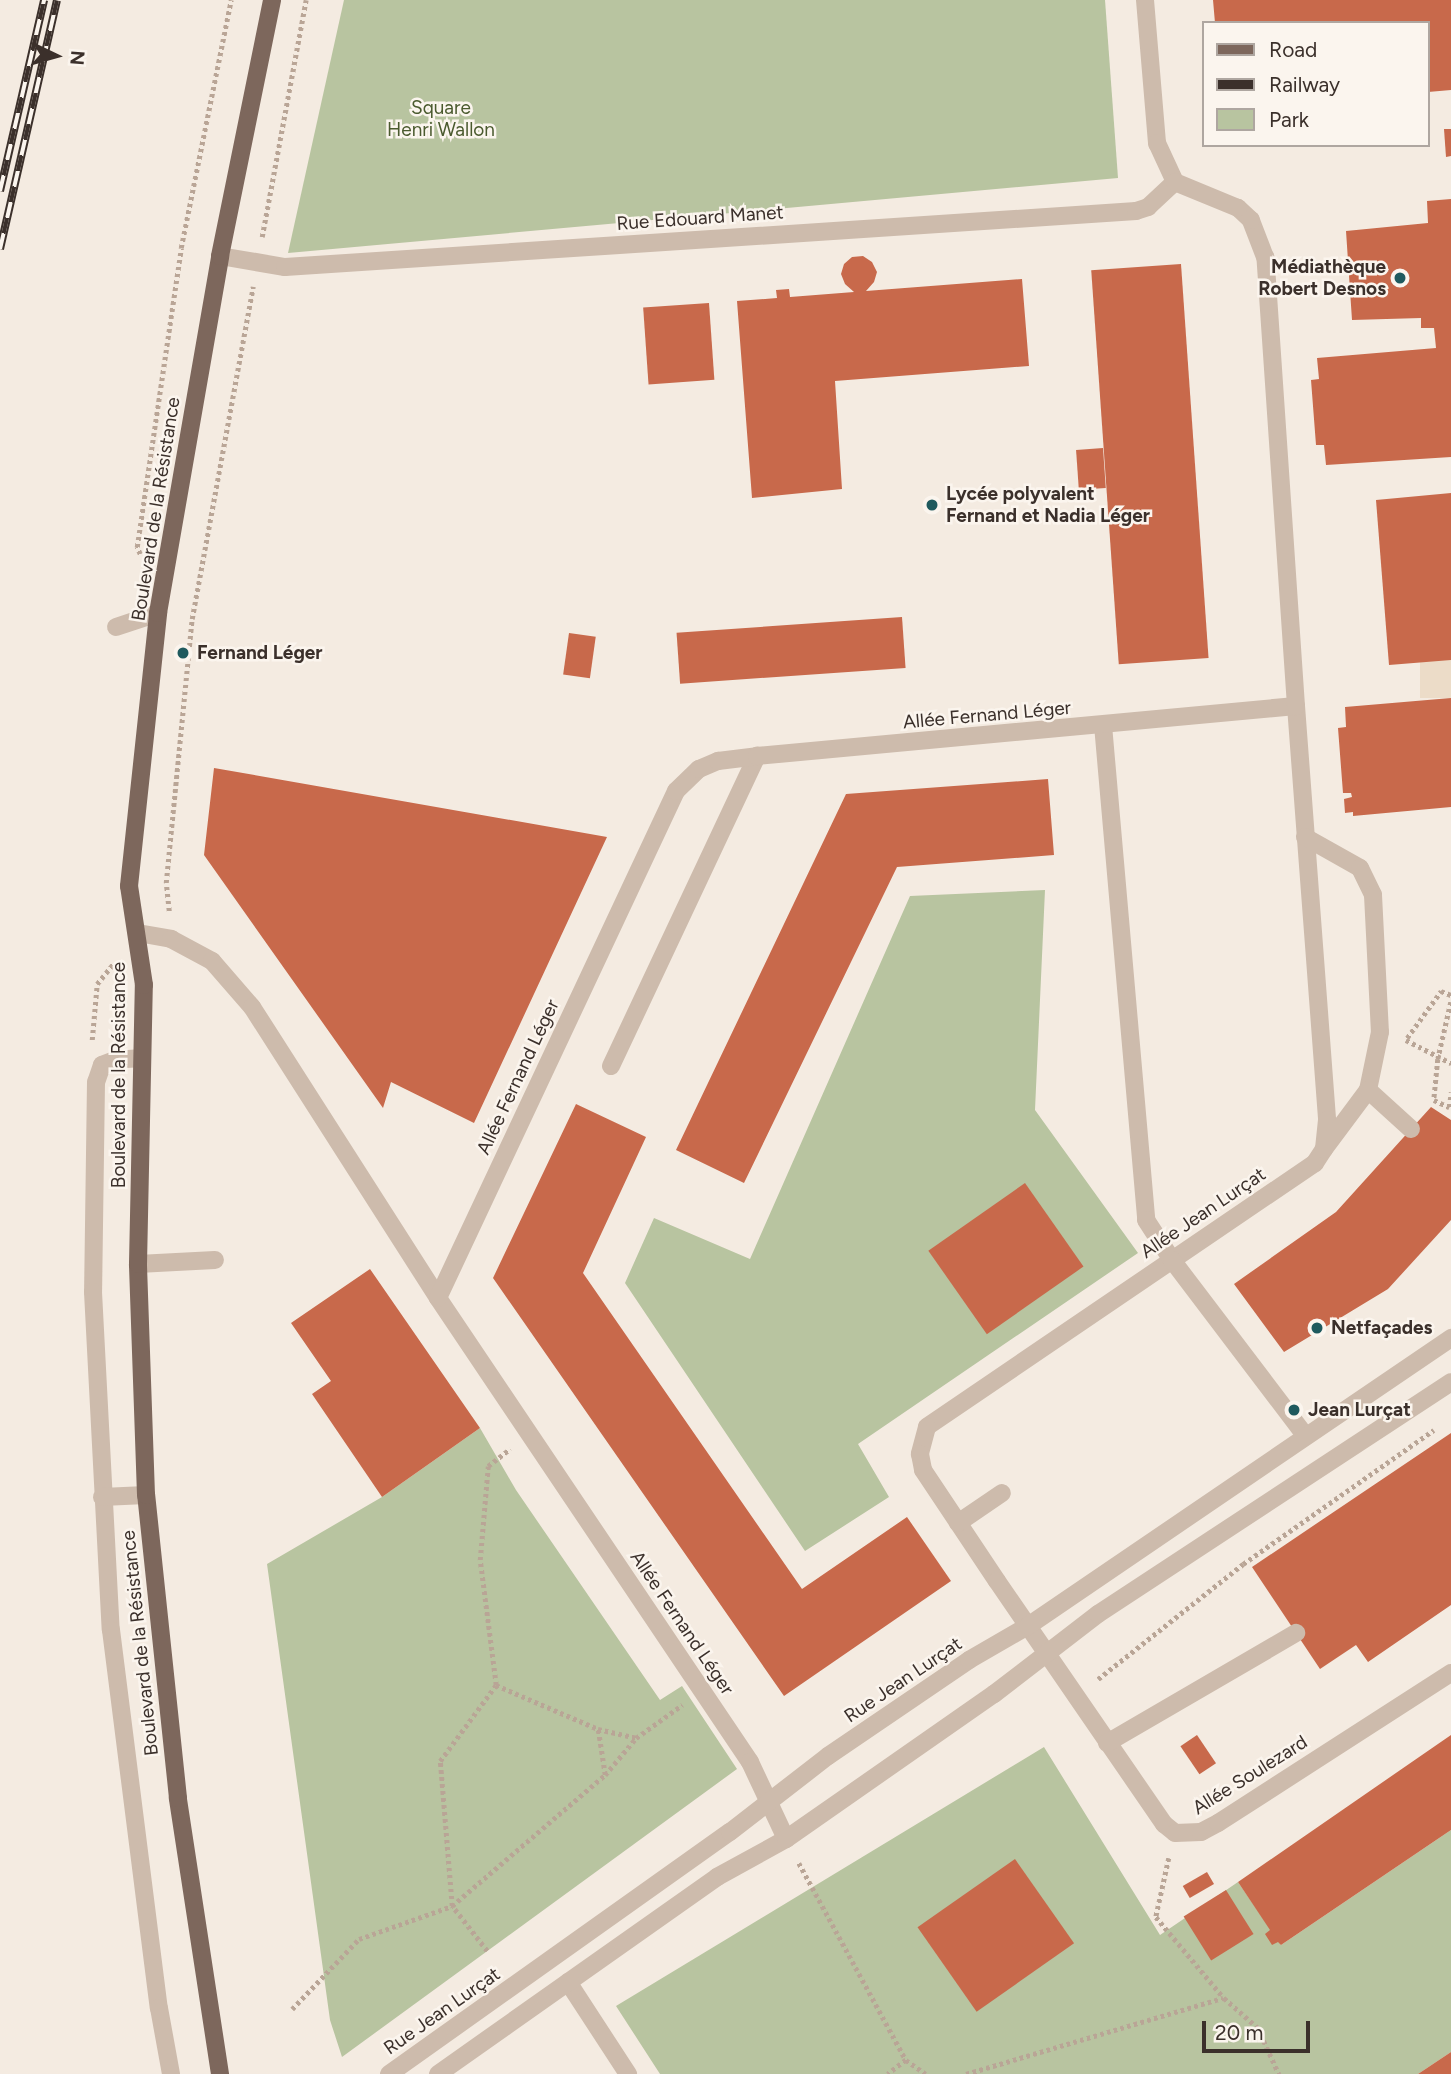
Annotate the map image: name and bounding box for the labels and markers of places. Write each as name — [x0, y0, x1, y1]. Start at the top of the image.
place label: Médiathèque Robert Desnos — [1258, 256, 1386, 300]
marker: Médiathèque Robert Desnos — [1392, 270, 1408, 286]
place label: Lycée polyvalent Fernand et Nadia Léger — [946, 483, 1150, 527]
marker: Lycée polyvalent Fernand et Nadia Léger — [924, 497, 940, 513]
place label: Fernand Léger — [197, 642, 323, 664]
marker: Fernand Léger — [175, 645, 191, 661]
place label: Netfaçades — [1331, 1317, 1432, 1339]
marker: Netfaçades — [1309, 1320, 1325, 1336]
place label: Jean Lurçat — [1308, 1399, 1411, 1421]
marker: Jean Lurçat — [1286, 1402, 1302, 1418]

